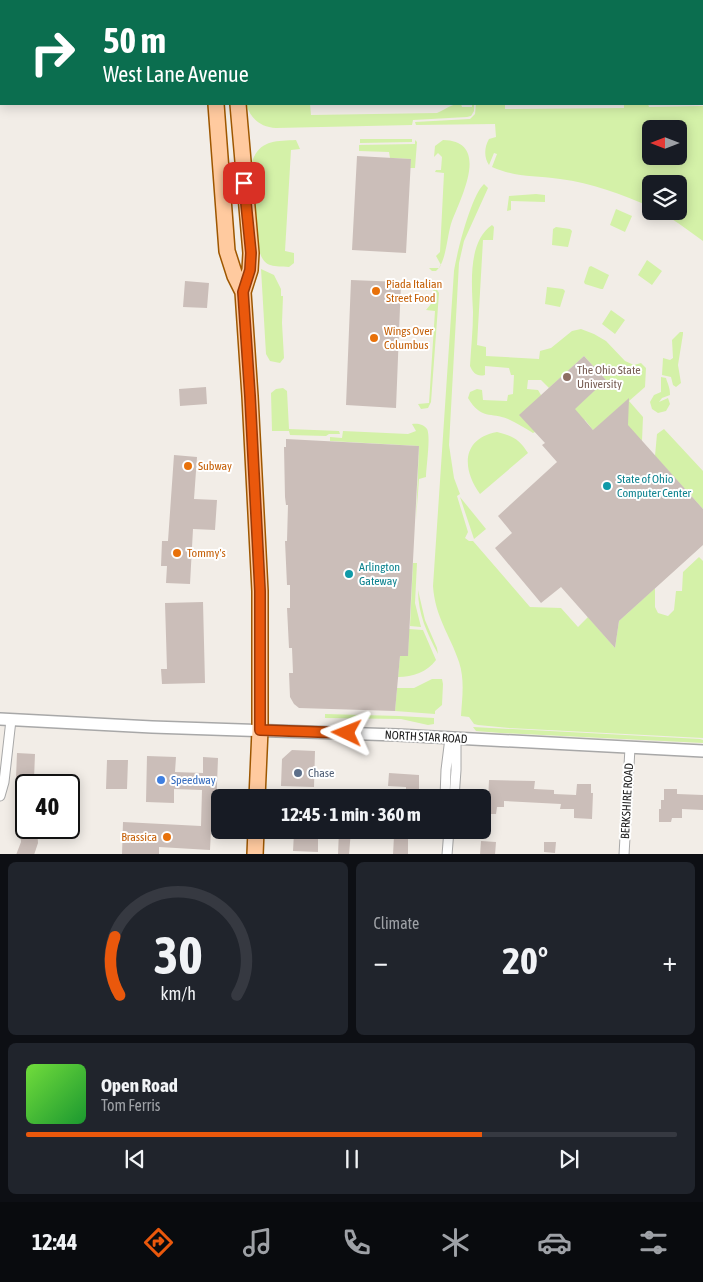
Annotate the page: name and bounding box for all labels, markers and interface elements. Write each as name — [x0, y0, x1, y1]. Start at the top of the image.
icon: right — [20, 20, 85, 85]
text: 50 m — [103, 20, 166, 60]
text: West Lane Avenue — [103, 61, 249, 87]
north arrow — [642, 120, 688, 165]
map controls — [642, 120, 687, 220]
pin — [223, 162, 265, 204]
icon: arrive — [230, 169, 258, 197]
button: layers — [642, 175, 687, 220]
place label: Piada Italian Street Food — [386, 277, 442, 305]
marker: Piada Italian Street Food — [370, 285, 382, 297]
place label: Wings Over Columbus — [384, 324, 434, 352]
marker: Wings Over Columbus — [368, 332, 380, 344]
place label: The Ohio State University — [577, 363, 641, 391]
marker: The Ohio State University — [561, 371, 573, 383]
place label: Subway — [198, 459, 232, 473]
marker: Subway — [182, 460, 194, 472]
place label: State of Ohio Computer Center — [617, 472, 692, 500]
marker: State of Ohio Computer Center — [601, 480, 613, 492]
place label: Tommy's — [187, 546, 226, 560]
marker: Tommy's — [171, 547, 183, 559]
place label: Arlington Gateway — [359, 560, 400, 588]
marker: Arlington Gateway — [343, 568, 355, 580]
position arrow — [320, 706, 372, 758]
street label: NORTH STAR ROAD — [384, 728, 468, 746]
street label: BERKSHIRE ROAD — [618, 762, 636, 839]
place label: Chase — [308, 766, 334, 780]
marker: Chase — [292, 767, 304, 779]
place label: Speedway — [171, 773, 216, 787]
speed limit sign: 40 — [15, 774, 80, 839]
marker: Speedway — [155, 774, 167, 786]
text: 12:45 · 1 min · 360 m — [281, 803, 421, 825]
place label: Brassica — [121, 830, 157, 844]
marker: Brassica — [161, 831, 173, 843]
text: Climate — [374, 914, 419, 932]
text: 30 — [153, 925, 202, 985]
text: 20° — [502, 939, 548, 982]
text: − — [374, 945, 388, 977]
text: + — [662, 945, 677, 977]
text: km/h — [160, 983, 195, 1004]
text: Open Road — [101, 1074, 178, 1096]
text: Tom Ferris — [101, 1096, 160, 1114]
icon: previous — [121, 1145, 149, 1173]
icon: pause — [338, 1145, 366, 1173]
icon: next — [555, 1145, 583, 1173]
icon: directions — [141, 1225, 176, 1260]
icon: music — [240, 1225, 275, 1260]
icon: phone — [339, 1225, 374, 1260]
icon: climate — [438, 1225, 473, 1260]
icon: car — [537, 1225, 572, 1260]
icon: filters — [636, 1225, 671, 1260]
text: 12:44 — [32, 1229, 77, 1255]

